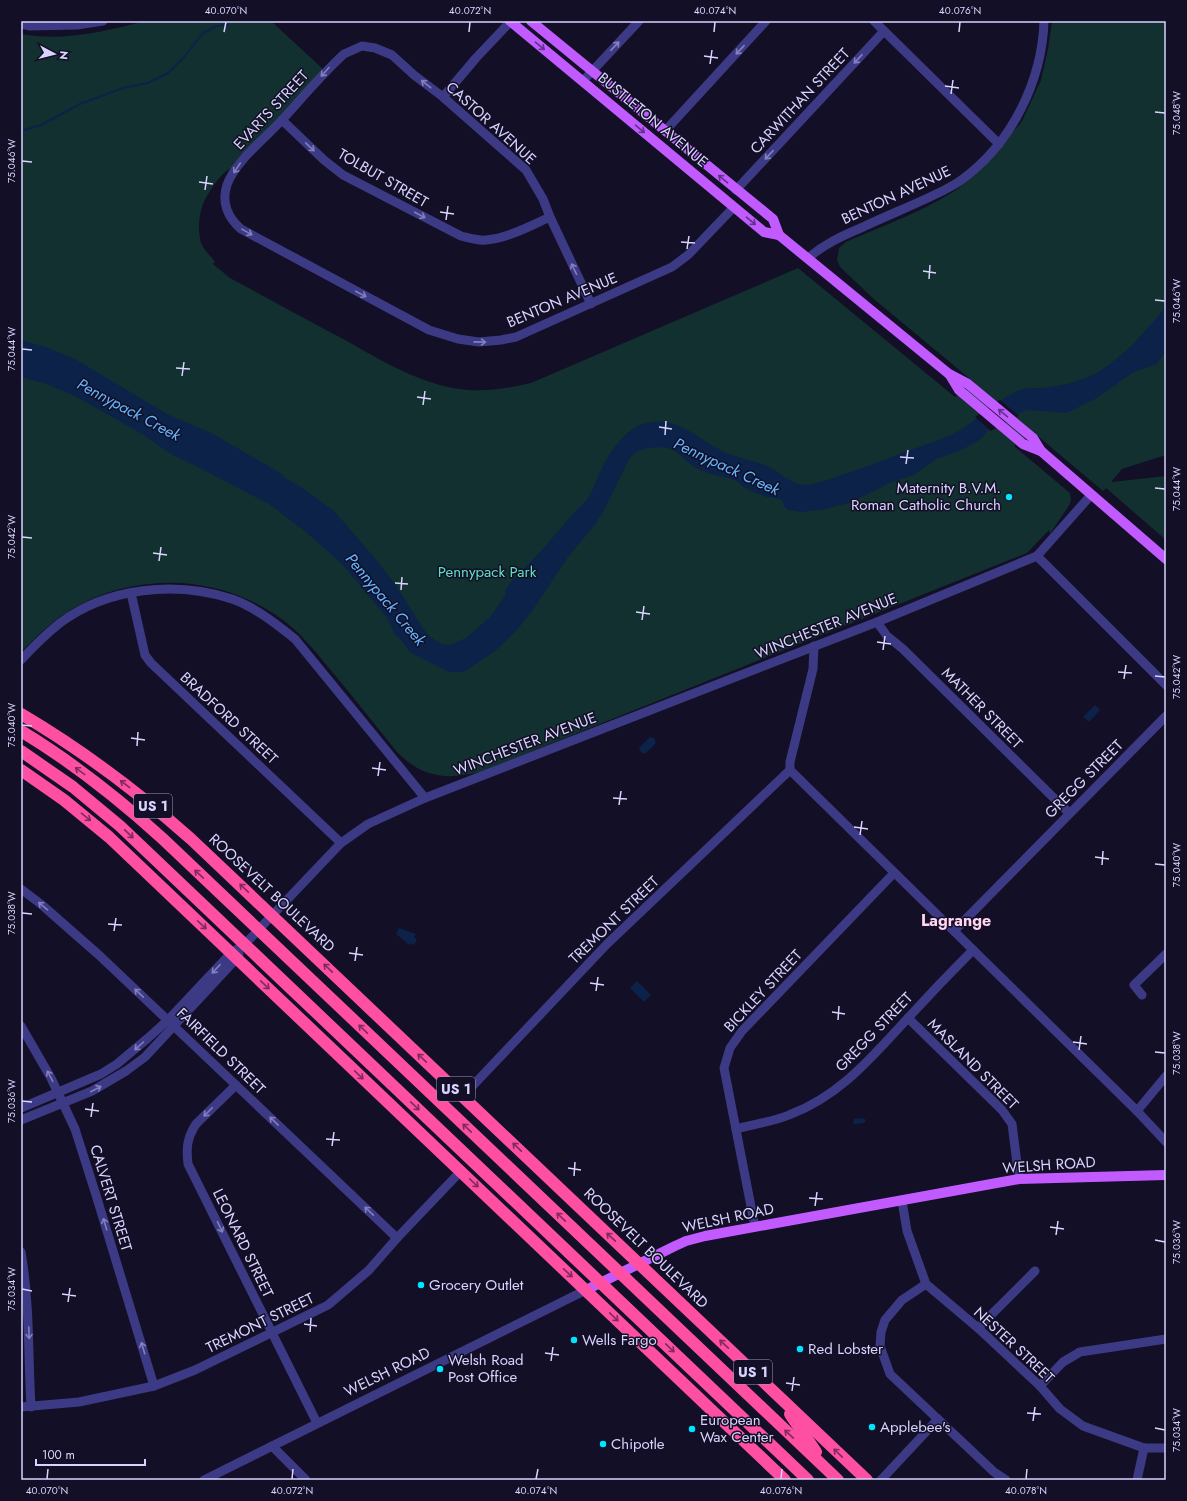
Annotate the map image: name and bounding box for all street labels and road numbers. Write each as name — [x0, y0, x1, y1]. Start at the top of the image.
street label: CARWITHAN STREET — [745, 43, 855, 159]
street label: EVARTS STREET — [228, 65, 314, 155]
street label: BUSTLETON AVENUE — [593, 67, 713, 173]
street label: CASTOR AVENUE — [441, 76, 541, 170]
street label: TOLBUT STREET — [334, 143, 432, 213]
street label: BENTON AVENUE — [838, 160, 954, 230]
street label: BENTON AVENUE — [503, 267, 621, 333]
street label: WINCHESTER AVENUE — [752, 587, 900, 665]
street label: MATHER STREET — [936, 662, 1028, 754]
street label: BRADFORD STREET — [175, 667, 283, 769]
street label: WINCHESTER AVENUE — [450, 707, 600, 781]
street label: GREGG STREET — [1040, 735, 1128, 823]
road number: US 1 — [134, 794, 172, 818]
street label: ROOSEVELT BOULEVARD — [204, 829, 340, 957]
street label: TREMONT STREET — [564, 871, 664, 969]
street label: BICKLEY STREET — [719, 945, 807, 1037]
street label: GREGG STREET — [830, 987, 918, 1077]
street label: FAIRFIELD STREET — [172, 1003, 271, 1099]
street label: MASLAND STREET — [923, 1014, 1023, 1114]
road number: US 1 — [437, 1077, 475, 1101]
street label: CALVERT STREET — [84, 1142, 138, 1254]
street label: WELSH ROAD — [1002, 1151, 1096, 1179]
street label: ROOSEVELT BOULEVARD — [579, 1183, 713, 1313]
street label: LEONARD STREET — [207, 1185, 279, 1301]
street label: WELSH ROAD — [680, 1198, 776, 1238]
street label: TREMONT STREET — [202, 1287, 318, 1359]
street label: NESTER STREET — [969, 1302, 1059, 1388]
street label: WELSH ROAD — [340, 1342, 434, 1402]
road number: US 1 — [734, 1360, 772, 1384]

